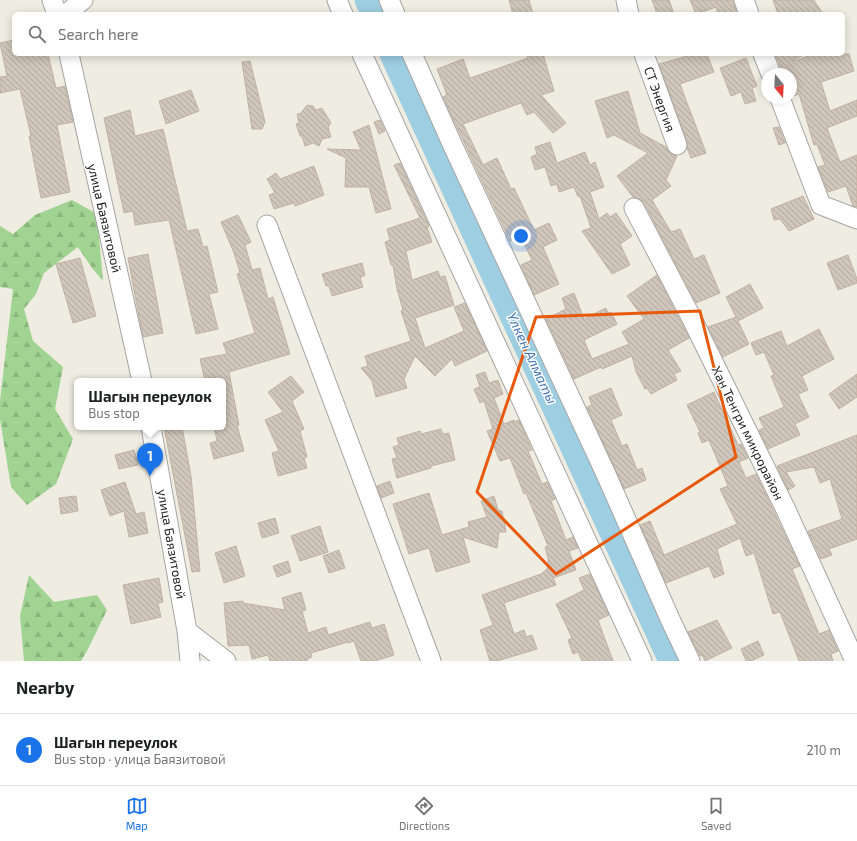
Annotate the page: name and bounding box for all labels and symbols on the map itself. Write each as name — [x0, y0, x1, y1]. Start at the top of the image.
street label: СТ Энергия — [641, 64, 679, 134]
north arrow — [761, 68, 797, 104]
street label: улица Баязитовой — [85, 162, 125, 274]
your location — [511, 226, 531, 246]
water label: Үлкен Алматы — [504, 309, 561, 406]
street label: Хан Тенгри микрорайон — [709, 363, 787, 503]
pin: 1 — [137, 443, 163, 476]
street label: улица Баязитовой — [154, 488, 190, 600]

